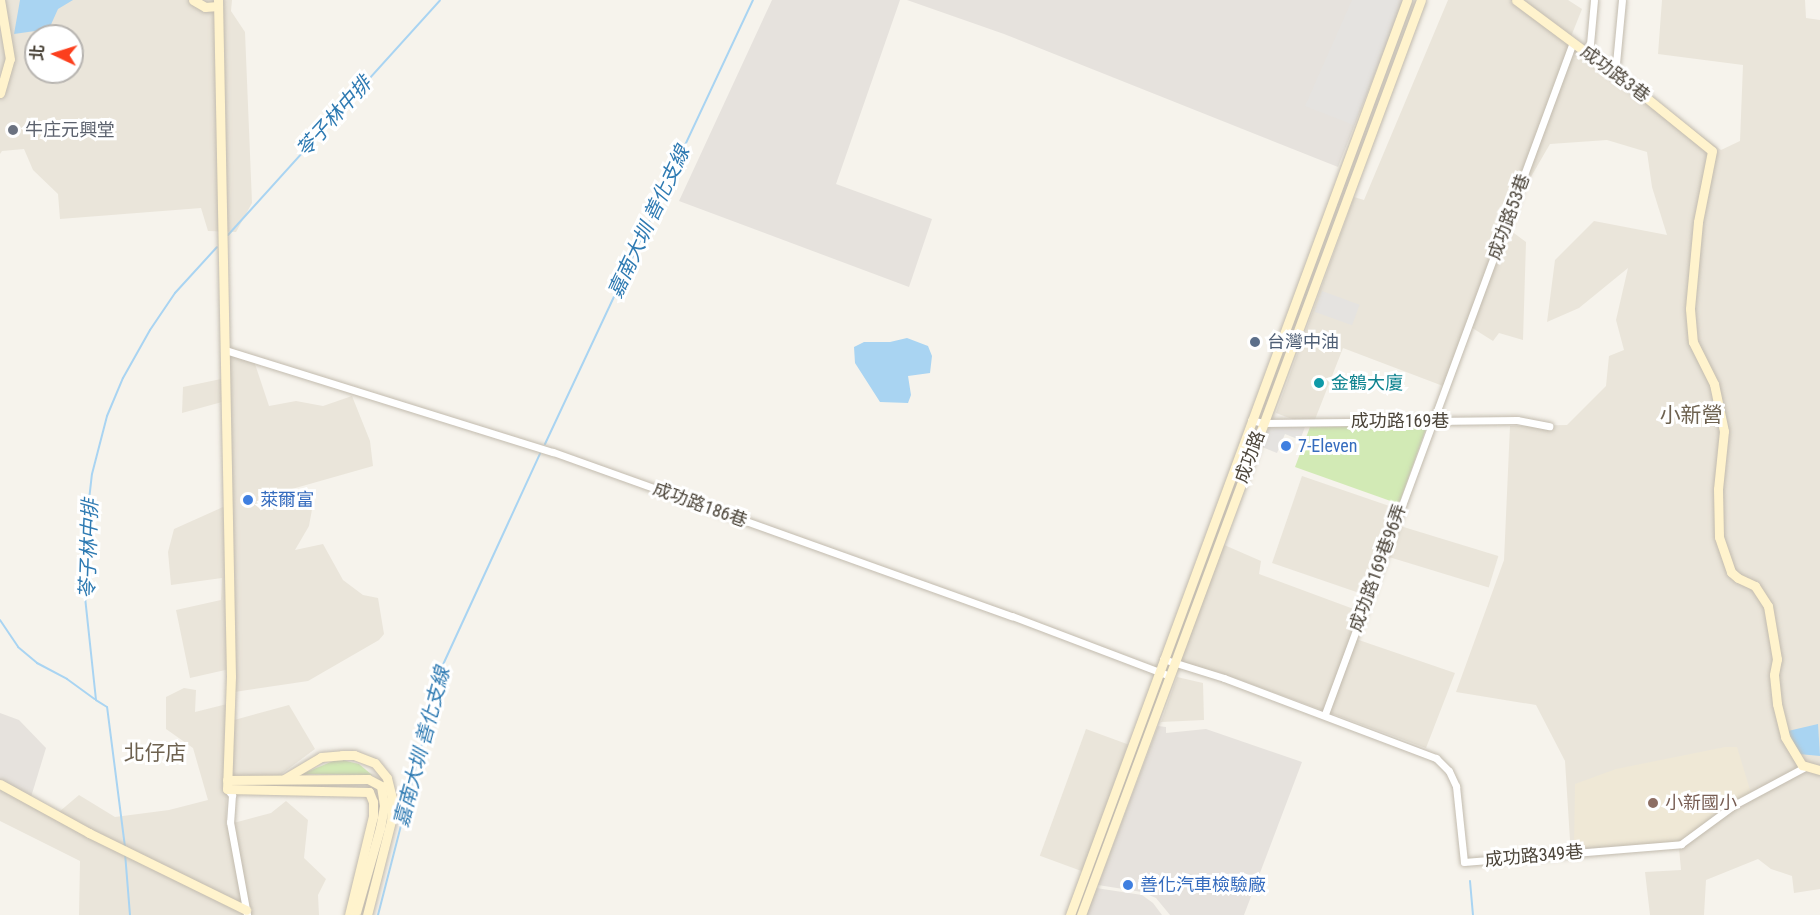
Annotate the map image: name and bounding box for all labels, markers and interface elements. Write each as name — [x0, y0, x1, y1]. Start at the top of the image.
north arrow — [24, 24, 84, 84]
street label: 成功路3巷 — [1576, 41, 1654, 107]
text: 北 — [28, 44, 48, 62]
water label: 苓子林中排 — [292, 72, 376, 162]
place label: 牛庄元興堂 — [25, 119, 115, 141]
marker: 牛庄元興堂 — [6, 123, 20, 137]
water label: 嘉南大圳 善化支線 — [603, 142, 695, 302]
street label: 成功路53巷 — [1483, 171, 1535, 263]
place label: 台灣中油 — [1267, 331, 1339, 353]
marker: 台灣中油 — [1248, 335, 1262, 349]
place label: 金鶴大廈 — [1331, 372, 1403, 394]
marker: 金鶴大廈 — [1312, 376, 1326, 390]
district label: 小新營 — [1660, 402, 1722, 428]
street label: 成功路169巷 — [1351, 410, 1449, 432]
street label: 成功路 — [1231, 428, 1269, 486]
place label: 7-Eleven — [1298, 435, 1357, 457]
marker: 7-Eleven — [1279, 439, 1293, 453]
street label: 成功路186巷 — [650, 478, 750, 532]
place label: 萊爾富 — [260, 489, 314, 511]
marker: 萊爾富 — [241, 493, 255, 507]
water label: 苓子林中排 — [75, 499, 103, 599]
street label: 成功路169巷96弄 — [1345, 501, 1411, 635]
water label: 嘉南大圳 善化支線 — [389, 664, 455, 830]
district label: 北仔店 — [124, 740, 186, 766]
place label: 小新國小 — [1665, 792, 1737, 814]
marker: 小新國小 — [1646, 796, 1660, 810]
street label: 成功路349巷 — [1484, 841, 1584, 871]
place label: 善化汽車檢驗廠 — [1140, 874, 1266, 896]
marker: 善化汽車檢驗廠 — [1121, 878, 1135, 892]

